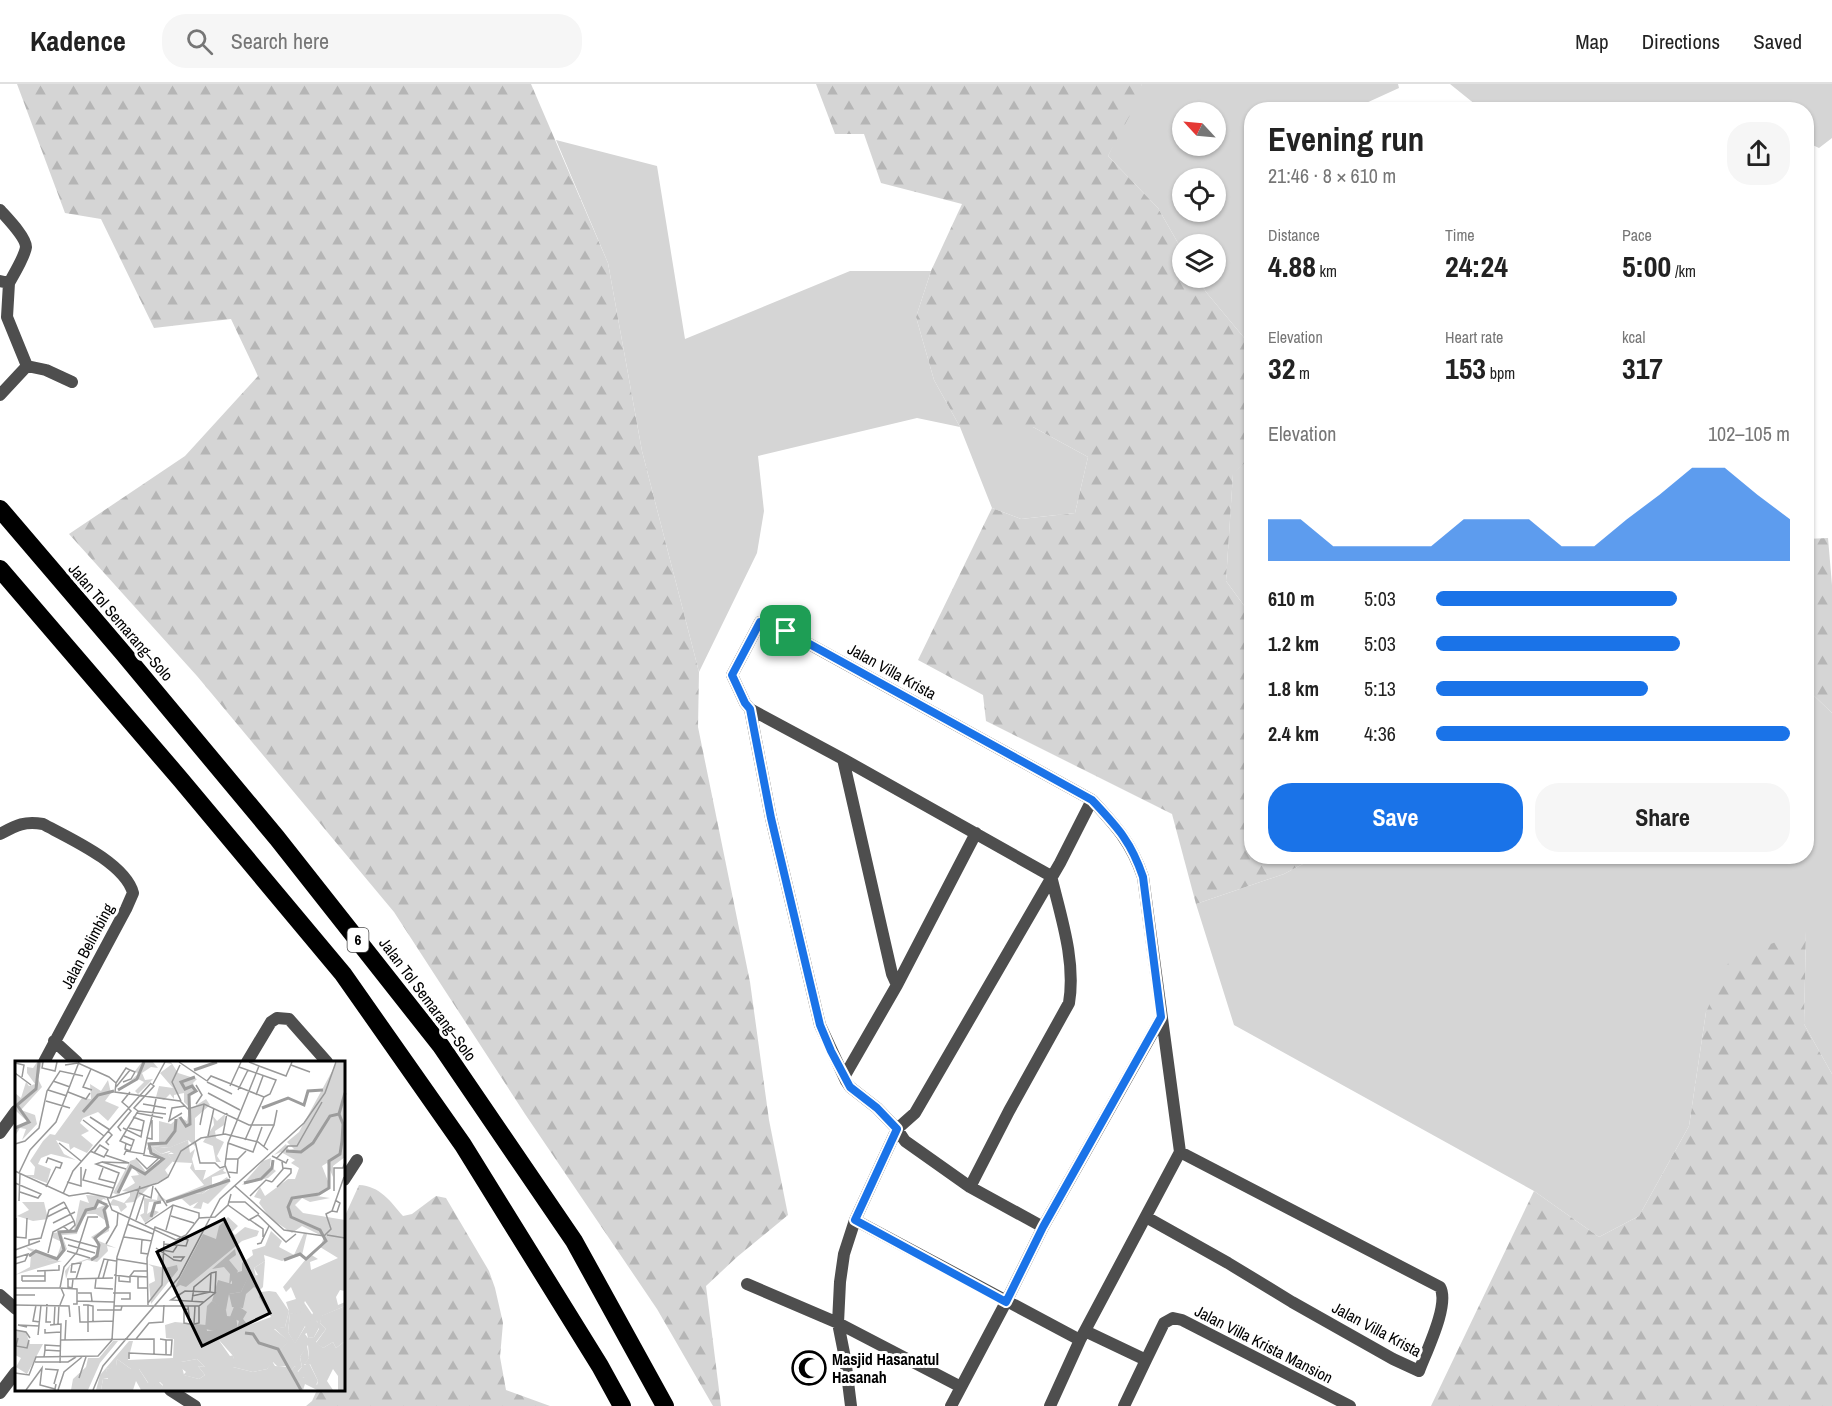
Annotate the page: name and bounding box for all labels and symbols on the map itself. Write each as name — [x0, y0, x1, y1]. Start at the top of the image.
north arrow — [1172, 102, 1226, 156]
street label: Jalan Tol Semarang–Solo — [64, 558, 178, 686]
pin — [760, 605, 811, 656]
street label: Jalan Villa Krista — [844, 638, 941, 705]
street label: Jalan Belimbing — [55, 899, 119, 993]
road number: 6 — [348, 928, 368, 952]
street label: Jalan Tol Semarang–Solo — [374, 933, 482, 1065]
inset map — [15, 1061, 345, 1391]
street label: Jalan Villa Krista — [1328, 1296, 1426, 1362]
street label: Jalan Villa Krista Mansion — [1191, 1300, 1337, 1388]
place label: Masjid Hasanatul Hasanah — [832, 1348, 939, 1388]
mosque icon: Masjid Hasanatul Hasanah — [791, 1350, 827, 1386]

